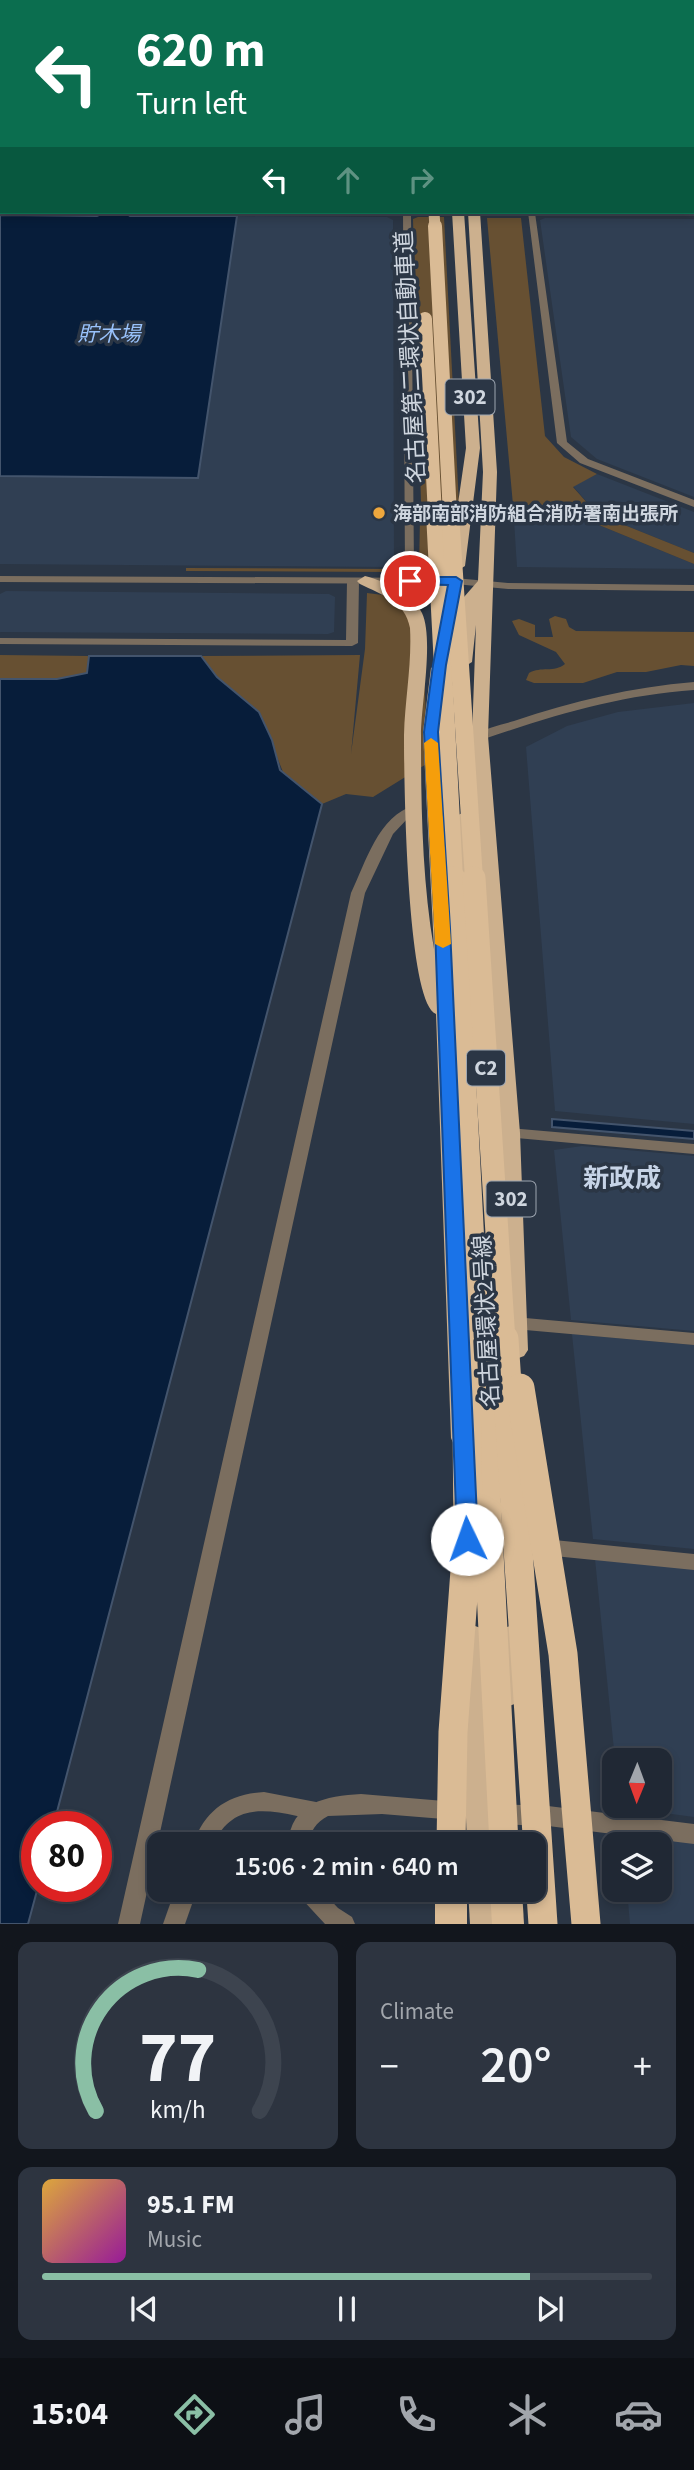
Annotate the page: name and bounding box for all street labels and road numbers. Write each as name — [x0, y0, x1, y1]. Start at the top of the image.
street label: 名古屋第二環状自動車道 — [387, 230, 434, 484]
road number: 302 — [446, 380, 494, 414]
road number: C2 — [467, 1050, 505, 1086]
road number: 302 — [486, 1182, 536, 1216]
street label: 名古屋環状2号線 — [466, 1234, 507, 1408]

